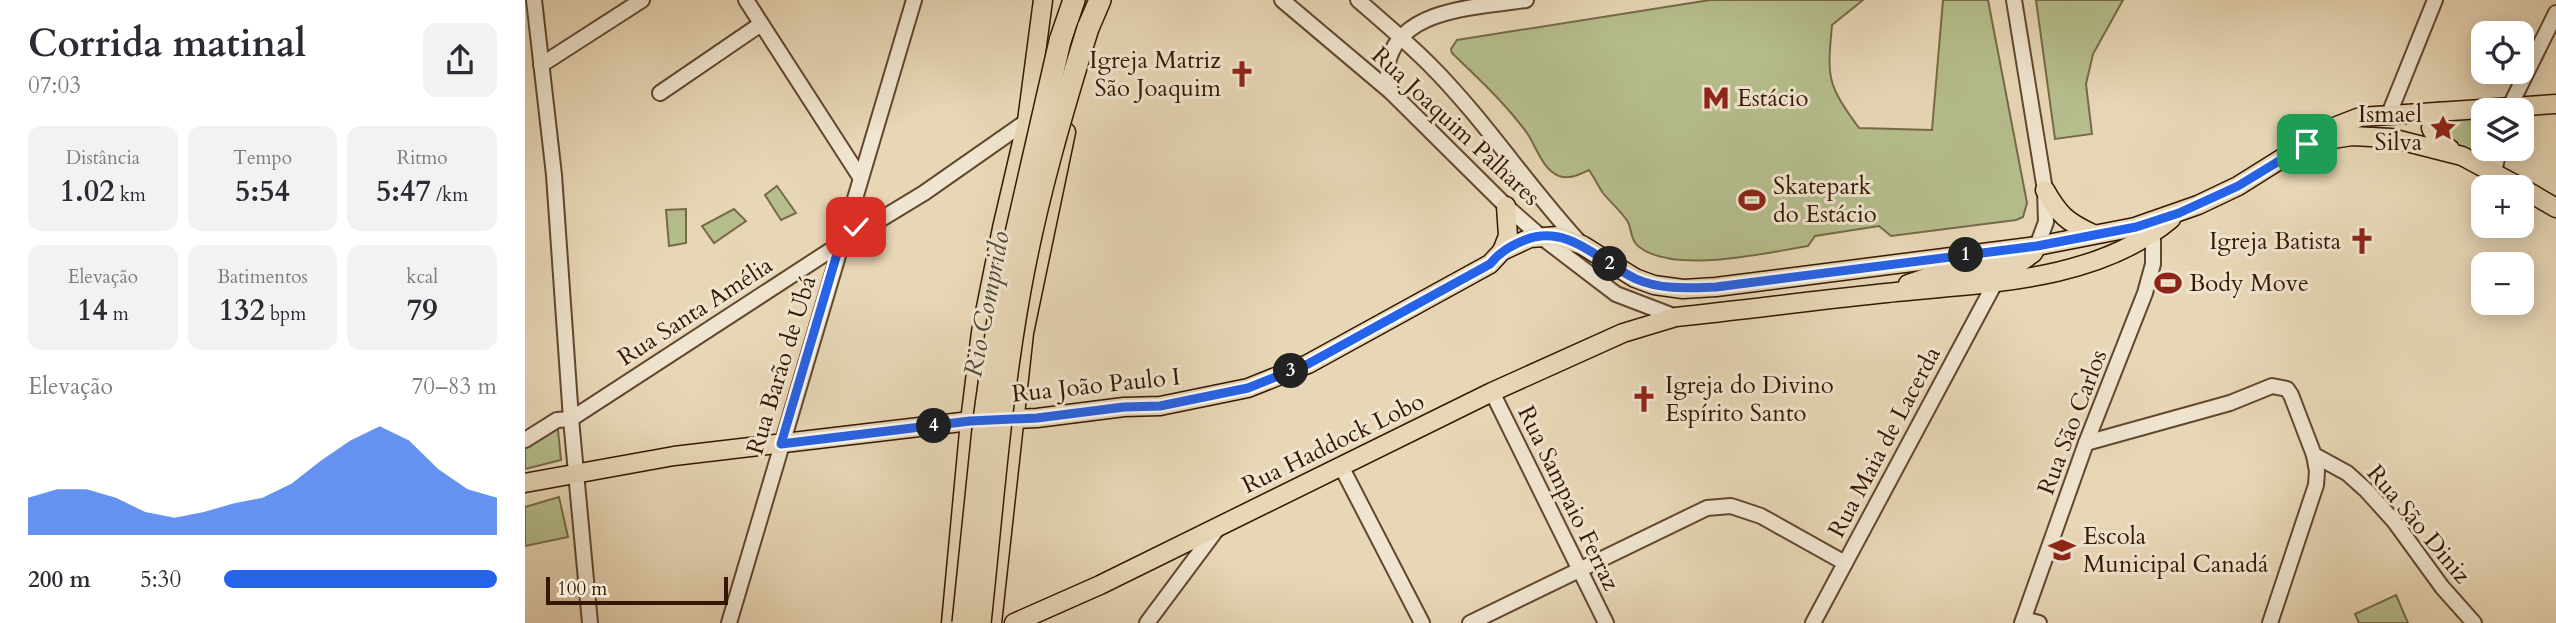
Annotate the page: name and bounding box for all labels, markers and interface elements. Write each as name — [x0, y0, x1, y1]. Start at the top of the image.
text: Corrida matinal — [28, 18, 306, 70]
map controls — [2471, 21, 2534, 315]
button: locate — [2471, 21, 2534, 84]
button: share — [423, 23, 497, 97]
street label: Rua Joaquim Palhares — [1364, 39, 1547, 213]
place label: Igreja Matriz São Joaquim — [1089, 44, 1222, 105]
church icon: Igreja Matriz São Joaquim — [1227, 59, 1257, 89]
text: 07:03 — [28, 70, 81, 101]
place label: Estácio — [1737, 82, 1808, 115]
metro station icon: Estácio — [1701, 83, 1731, 113]
place label: Ismael Silva — [2358, 98, 2423, 159]
button: layers — [2471, 98, 2534, 161]
place icon: Ismael Silva — [2428, 113, 2458, 143]
pin — [2277, 114, 2337, 174]
icon: arrive — [2288, 125, 2326, 163]
text: Distância — [66, 145, 140, 171]
text: Tempo — [233, 145, 292, 171]
text: Ritmo — [397, 145, 448, 171]
place label: Skatepark do Estácio — [1773, 170, 1877, 231]
text: 1.02 — [60, 171, 115, 212]
text: 5:54 — [235, 171, 290, 212]
text: 5:47 — [376, 171, 431, 212]
button: + — [2471, 175, 2534, 238]
text: km — [115, 182, 146, 208]
text: /km — [431, 182, 468, 208]
sports icon: Skatepark do Estácio — [1737, 185, 1767, 215]
pin — [826, 197, 886, 257]
icon: check — [837, 208, 875, 246]
place label: Igreja Batista — [2209, 225, 2342, 258]
church icon: Igreja Batista — [2347, 226, 2377, 256]
water label: Rio Comprido — [955, 228, 1018, 380]
pin: 1 — [1949, 238, 1983, 272]
text: 1 — [1961, 241, 1970, 267]
pin: 2 — [1593, 246, 1627, 282]
street label: Rua Santa Amélia — [611, 249, 780, 374]
text: 2 — [1605, 250, 1614, 276]
button: − — [2471, 252, 2534, 315]
text: Elevação — [68, 264, 138, 290]
text: Batimentos — [217, 264, 308, 290]
text: kcal — [406, 264, 438, 290]
place label: Body Move — [2189, 267, 2309, 300]
sports icon: Body Move — [2153, 268, 2183, 298]
street label: Rua Barão de Ubá — [739, 271, 824, 458]
text: 14 — [77, 290, 108, 331]
text: 132 — [219, 290, 265, 331]
text: 79 — [407, 290, 438, 331]
text: m — [108, 301, 129, 327]
text: bpm — [265, 301, 306, 327]
street label: Rua Maia de Lacerda — [1820, 340, 1949, 544]
street label: Rua São Carlos — [2030, 345, 2115, 500]
pin: 3 — [1273, 354, 1309, 388]
text: 3 — [1286, 357, 1295, 383]
street label: Rua João Paulo I — [1010, 360, 1182, 411]
place label: Igreja do Divino Espírito Santo — [1665, 369, 1834, 430]
text: Elevação — [28, 371, 113, 402]
text: 70–83 m — [412, 371, 497, 402]
church icon: Igreja do Divino Espírito Santo — [1629, 384, 1659, 414]
street label: Rua Haddock Lobo — [1236, 385, 1430, 502]
street label: Rua Sampaio Ferraz — [1509, 400, 1628, 596]
pin: 4 — [917, 408, 951, 444]
text: 4 — [929, 412, 938, 438]
street label: Rua São Diniz — [2359, 458, 2478, 591]
place label: Escola Municipal Canadá — [2083, 520, 2269, 581]
school or university icon: Escola Municipal Canadá — [2047, 535, 2077, 565]
text: 200 m — [28, 564, 91, 595]
text: 5:30 — [140, 564, 181, 595]
scale bar — [546, 574, 728, 606]
text: 100 m — [557, 576, 607, 602]

